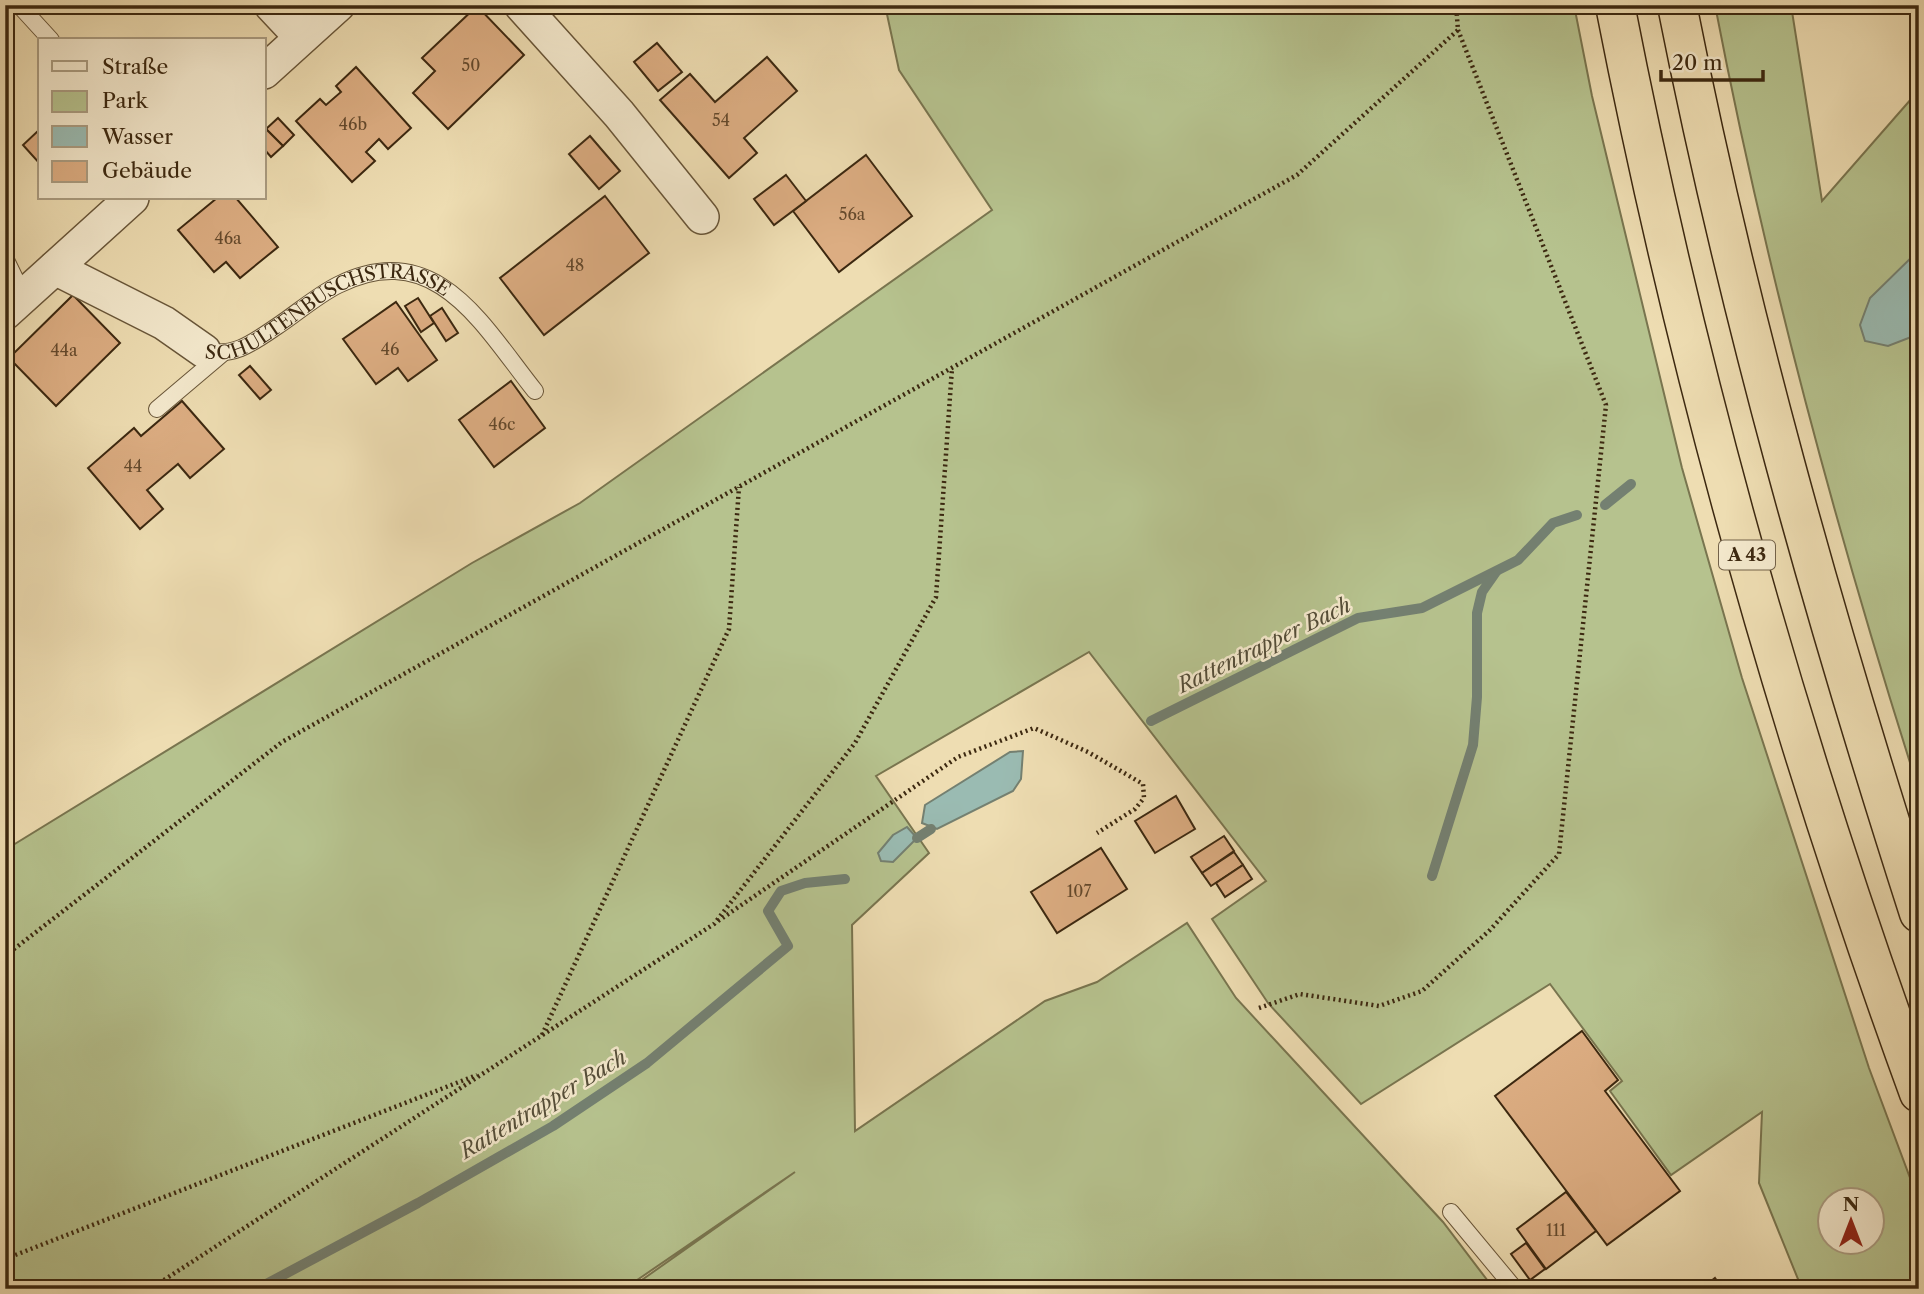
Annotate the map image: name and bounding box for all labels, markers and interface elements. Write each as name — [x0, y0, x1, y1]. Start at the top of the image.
legend — [38, 38, 266, 200]
scale bar — [1661, 38, 1763, 82]
text: 20 m — [1672, 50, 1723, 75]
text: Straße — [102, 54, 168, 79]
house number: 50 — [462, 55, 480, 75]
text: Park — [102, 88, 148, 113]
house number: 54 — [712, 110, 730, 130]
house number: 46b — [339, 114, 367, 134]
text: Wasser — [101, 124, 173, 149]
text: Gebäude — [102, 158, 192, 183]
house number: 56a — [839, 204, 866, 224]
house number: 46a — [214, 228, 242, 248]
house number: 48 — [566, 255, 584, 275]
street label: SCHULTENBUSCHSTRASSE — [204, 259, 455, 364]
house number: 46 — [381, 339, 399, 359]
house number: 44a — [51, 340, 78, 360]
house number: 46c — [488, 414, 516, 434]
house number: 44 — [124, 456, 142, 476]
road number: A 43 — [1719, 540, 1775, 570]
water label: Rattentrapper Bach — [1171, 592, 1355, 699]
house number: 107 — [1067, 881, 1091, 901]
water label: Rattentrapper Bach — [453, 1044, 631, 1165]
north arrow — [1815, 1186, 1885, 1256]
text: N — [1843, 1193, 1859, 1216]
house number: 111 — [1546, 1220, 1566, 1240]

